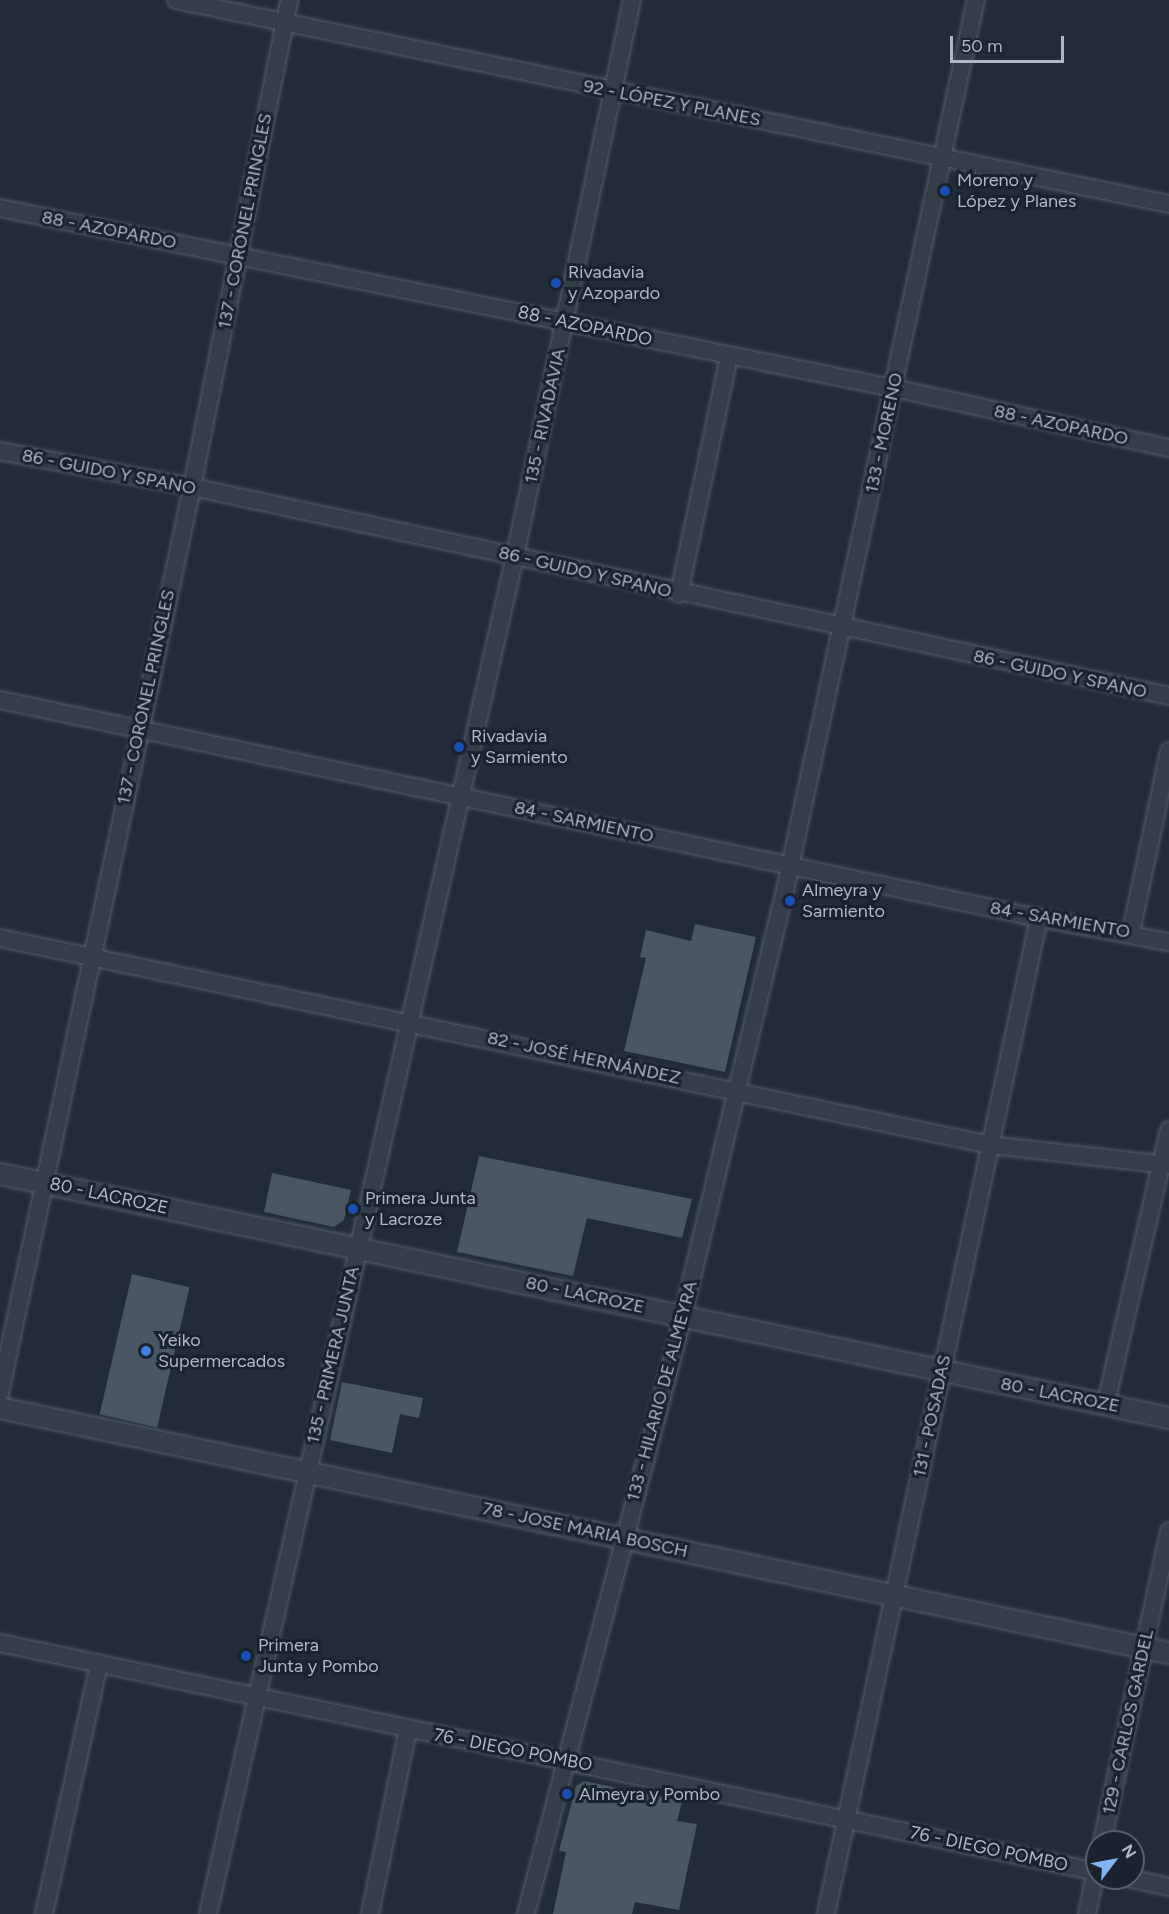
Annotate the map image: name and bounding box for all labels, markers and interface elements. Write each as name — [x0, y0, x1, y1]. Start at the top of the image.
scale bar — [953, 24, 1067, 62]
text: 50 m — [961, 35, 1003, 57]
street label: 92 - LÓPEZ Y PLANES — [582, 75, 762, 131]
street label: 137 - CORONEL PRINGLES — [213, 111, 277, 331]
place label: Moreno y López y Planes — [957, 170, 1076, 213]
marker: Moreno y López y Planes — [938, 184, 952, 198]
street label: 88 - AZOPARDO — [40, 206, 178, 254]
place label: Rivadavia y Azopardo — [568, 262, 660, 304]
marker: Rivadavia y Azopardo — [549, 276, 563, 290]
street label: 88 - AZOPARDO — [516, 301, 654, 351]
street label: 135 - RIVADAVIA — [520, 347, 570, 485]
street label: 133 - MORENO — [861, 371, 907, 495]
street label: 88 - AZOPARDO — [992, 400, 1130, 450]
street label: 86 - GUIDO Y SPANO — [20, 445, 198, 499]
street label: 86 - GUIDO Y SPANO — [497, 542, 673, 602]
street label: 137 - CORONEL PRINGLES — [113, 588, 179, 806]
street label: 86 - GUIDO Y SPANO — [971, 645, 1149, 703]
place label: Rivadavia y Sarmiento — [471, 726, 568, 768]
marker: Rivadavia y Sarmiento — [452, 740, 466, 754]
street label: 84 - SARMIENTO — [512, 797, 656, 847]
place label: Almeyra y Sarmiento — [802, 880, 885, 922]
marker: Almeyra y Sarmiento — [783, 894, 797, 908]
street label: 84 - SARMIENTO — [988, 897, 1132, 943]
street label: 82 - JOSÉ HERNÁNDEZ — [485, 1027, 683, 1089]
street label: 80 - LACROZE — [48, 1173, 170, 1219]
place label: Primera Junta y Lacroze — [365, 1188, 476, 1230]
marker: Primera Junta y Lacroze — [346, 1202, 360, 1216]
street label: 135 - PRIMERA JUNTA — [302, 1264, 364, 1446]
street label: 80 - LACROZE — [524, 1272, 646, 1318]
street label: 133 - HILARIO DE ALMEYRA — [622, 1278, 702, 1504]
place label: Yeiko Supermercados — [158, 1330, 285, 1372]
marker: Yeiko Supermercados — [139, 1344, 153, 1358]
street label: 131 - POSADAS — [909, 1353, 955, 1479]
street label: 80 - LACROZE — [999, 1373, 1121, 1417]
street label: 78 - JOSE MARIA BOSCH — [480, 1498, 690, 1562]
street label: 129 - CARLOS GARDEL — [1098, 1628, 1158, 1816]
place label: Primera Junta y Pombo — [258, 1635, 379, 1678]
marker: Primera Junta y Pombo — [239, 1649, 253, 1663]
street label: 76 - DIEGO POMBO — [432, 1724, 594, 1776]
place label: Almeyra y Pombo — [579, 1783, 720, 1805]
marker: Almeyra y Pombo — [560, 1787, 574, 1801]
street label: 76 - DIEGO POMBO — [908, 1822, 1070, 1876]
north arrow — [1085, 1830, 1145, 1890]
text: N — [1118, 1841, 1140, 1862]

